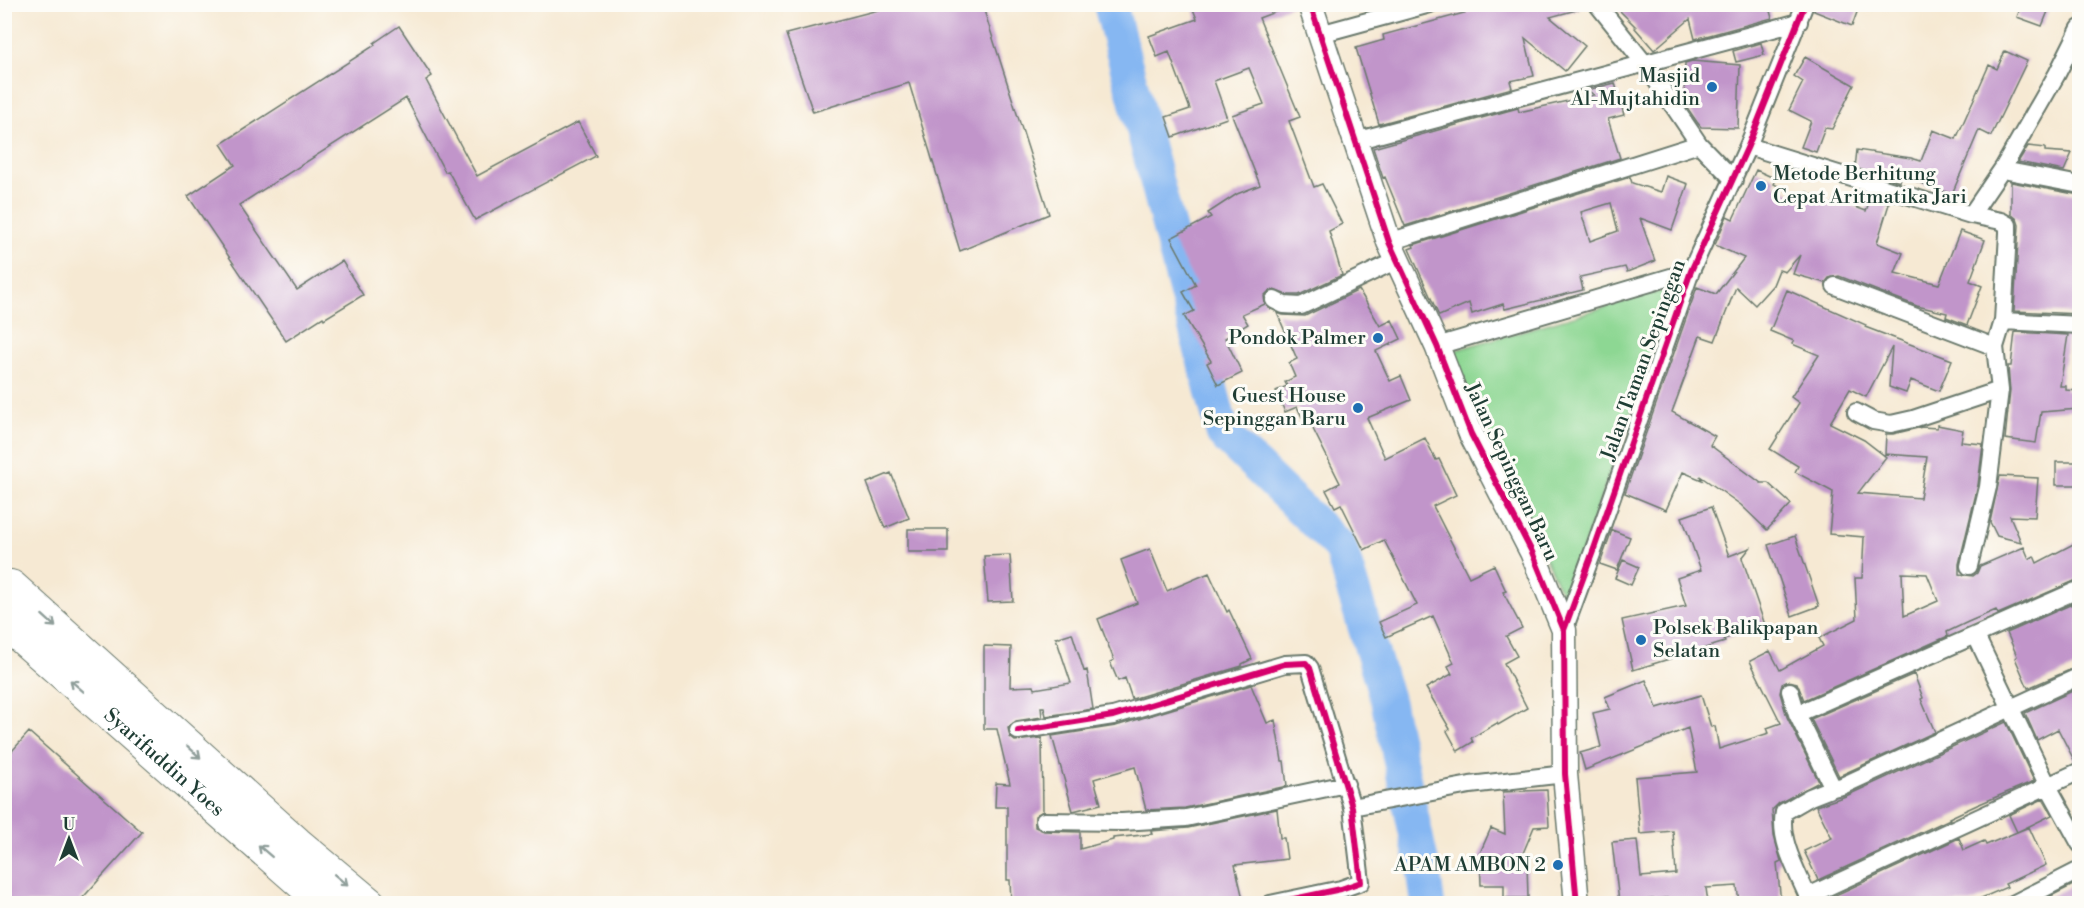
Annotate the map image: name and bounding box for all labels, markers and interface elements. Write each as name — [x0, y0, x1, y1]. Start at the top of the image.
place label: Masjid Al-Mujtahidin — [1570, 64, 1701, 112]
marker: Masjid Al-Mujtahidin — [1705, 80, 1719, 94]
place label: Metode Berhitung Cepat Aritmatika Jari — [1773, 162, 1967, 210]
marker: Metode Berhitung Cepat Aritmatika Jari — [1754, 179, 1768, 193]
street label: Jalan Taman Sepinggan — [1596, 256, 1692, 465]
place label: Pondok Palmer — [1228, 326, 1366, 351]
marker: Pondok Palmer — [1371, 331, 1385, 345]
street label: Jalan Sepinggan Baru — [1458, 378, 1564, 566]
place label: Guest House Sepinggan Baru — [1203, 384, 1347, 432]
marker: Guest House Sepinggan Baru — [1351, 401, 1365, 415]
one-way arrow — [42, 614, 57, 628]
place label: Polsek Balikpapan Selatan — [1653, 616, 1818, 664]
marker: Polsek Balikpapan Selatan — [1634, 633, 1648, 647]
one-way arrow — [70, 679, 85, 693]
street label: Syarifuddin Yoes — [99, 703, 230, 822]
one-way arrow — [187, 745, 202, 759]
north arrow — [39, 809, 99, 869]
text: U — [63, 815, 76, 835]
one-way arrow — [258, 844, 273, 858]
place label: APAM AMBON 2 — [1393, 853, 1546, 878]
marker: APAM AMBON 2 — [1551, 858, 1565, 872]
one-way arrow — [333, 873, 349, 886]

